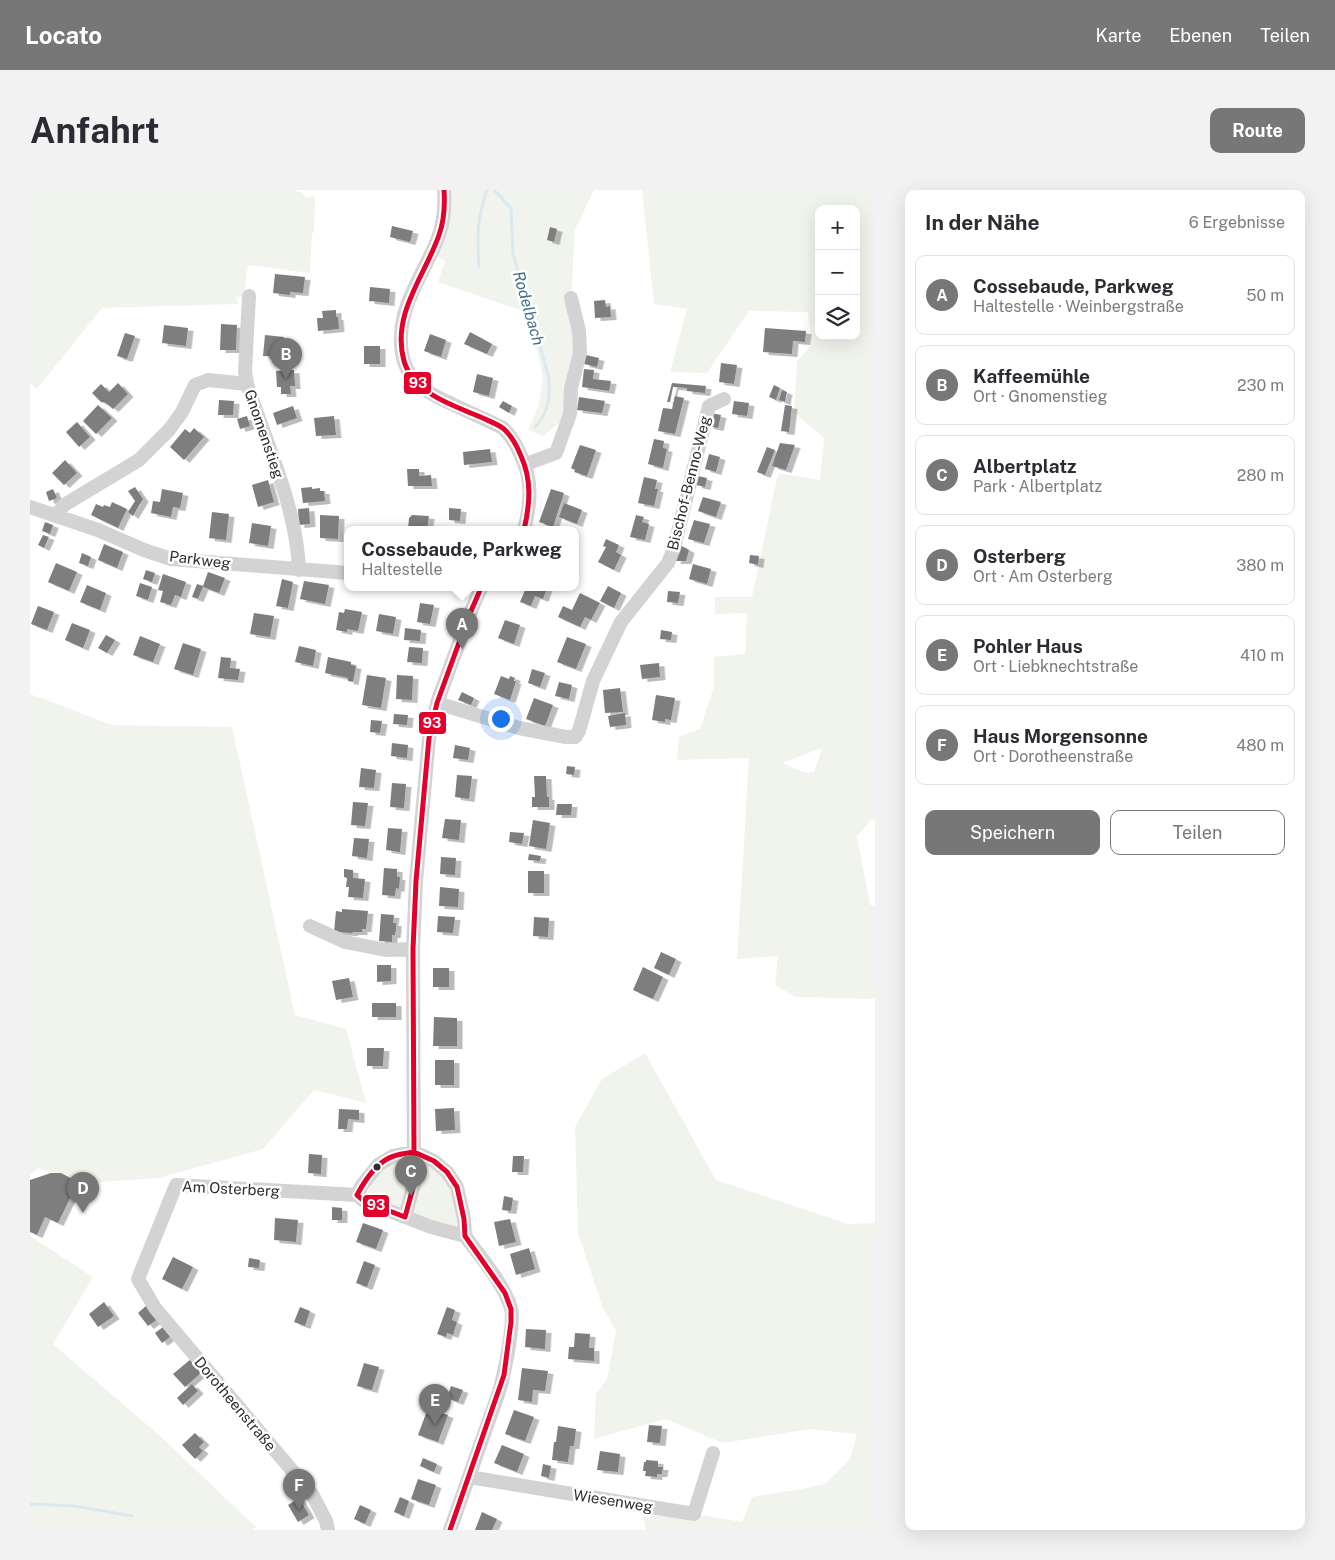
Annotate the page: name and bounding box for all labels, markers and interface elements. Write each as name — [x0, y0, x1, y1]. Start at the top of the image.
text: Locato — [25, 21, 102, 49]
text: Karte — [1096, 25, 1141, 46]
text: Ebenen — [1169, 25, 1232, 46]
text: Teilen — [1260, 25, 1310, 46]
button: Route — [1210, 108, 1305, 153]
text: Anfahrt — [30, 110, 160, 151]
map controls — [815, 205, 860, 340]
button: + — [815, 205, 860, 250]
text: In der Nähe — [925, 210, 1040, 235]
text: 6 Ergebnisse — [1189, 213, 1285, 232]
button: − — [815, 250, 860, 295]
water label: Rodelbach — [509, 269, 548, 348]
text: Cossebaude, Parkweg — [973, 275, 1174, 297]
text: A — [936, 286, 948, 305]
text: 50 m — [1246, 286, 1284, 305]
button: layers — [815, 295, 860, 340]
text: Haltestelle · Weinbergstraße — [973, 297, 1184, 316]
pin: B — [270, 338, 302, 379]
text: Kaffeemühle — [973, 365, 1090, 387]
line badge: 93 — [403, 371, 432, 395]
text: 93 — [409, 375, 427, 391]
text: B — [937, 376, 947, 395]
text: 230 m — [1237, 376, 1284, 395]
street label: Gnomenstieg — [241, 387, 288, 481]
text: Ort · Gnomenstieg — [973, 387, 1107, 406]
street label: Bischof-Benno-Weg — [664, 414, 713, 552]
text: Albertplatz — [973, 455, 1077, 477]
text: C — [936, 466, 948, 485]
text: 280 m — [1237, 466, 1284, 485]
text: Park · Albertplatz — [973, 477, 1102, 496]
popup — [344, 526, 579, 591]
text: Cossebaude, Parkweg — [361, 538, 562, 560]
text: Osterberg — [973, 545, 1066, 567]
street label: Parkweg — [168, 547, 232, 572]
text: D — [936, 556, 948, 575]
text: 380 m — [1236, 556, 1284, 575]
text: Haltestelle — [361, 560, 443, 579]
text: Ort · Am Osterberg — [973, 567, 1113, 586]
pin: A — [446, 608, 478, 649]
text: Pohler Haus — [973, 635, 1083, 657]
text: E — [937, 646, 947, 665]
text: 410 m — [1240, 646, 1284, 665]
text: Ort · Liebknechtstraße — [973, 657, 1138, 676]
your location — [488, 706, 514, 732]
line badge: 93 — [418, 711, 447, 735]
text: 93 — [423, 715, 441, 731]
text: Haus Morgensonne — [973, 725, 1148, 747]
text: F — [937, 736, 947, 755]
text: 480 m — [1236, 736, 1284, 755]
text: Ort · Dorotheenstraße — [973, 747, 1133, 766]
button: Speichern — [925, 810, 1100, 855]
button: Teilen — [1110, 810, 1285, 855]
pin: C — [395, 1155, 427, 1196]
unlabelled marker — [372, 1162, 382, 1172]
pin: D — [67, 1172, 99, 1213]
street label: Am Osterberg — [182, 1177, 280, 1200]
line badge: 93 — [362, 1194, 390, 1218]
text: 93 — [367, 1197, 385, 1213]
street label: Dorotheenstraße — [191, 1353, 280, 1454]
pin: E — [419, 1384, 451, 1425]
pin: F — [283, 1469, 315, 1510]
street label: Wiesenweg — [572, 1486, 654, 1515]

